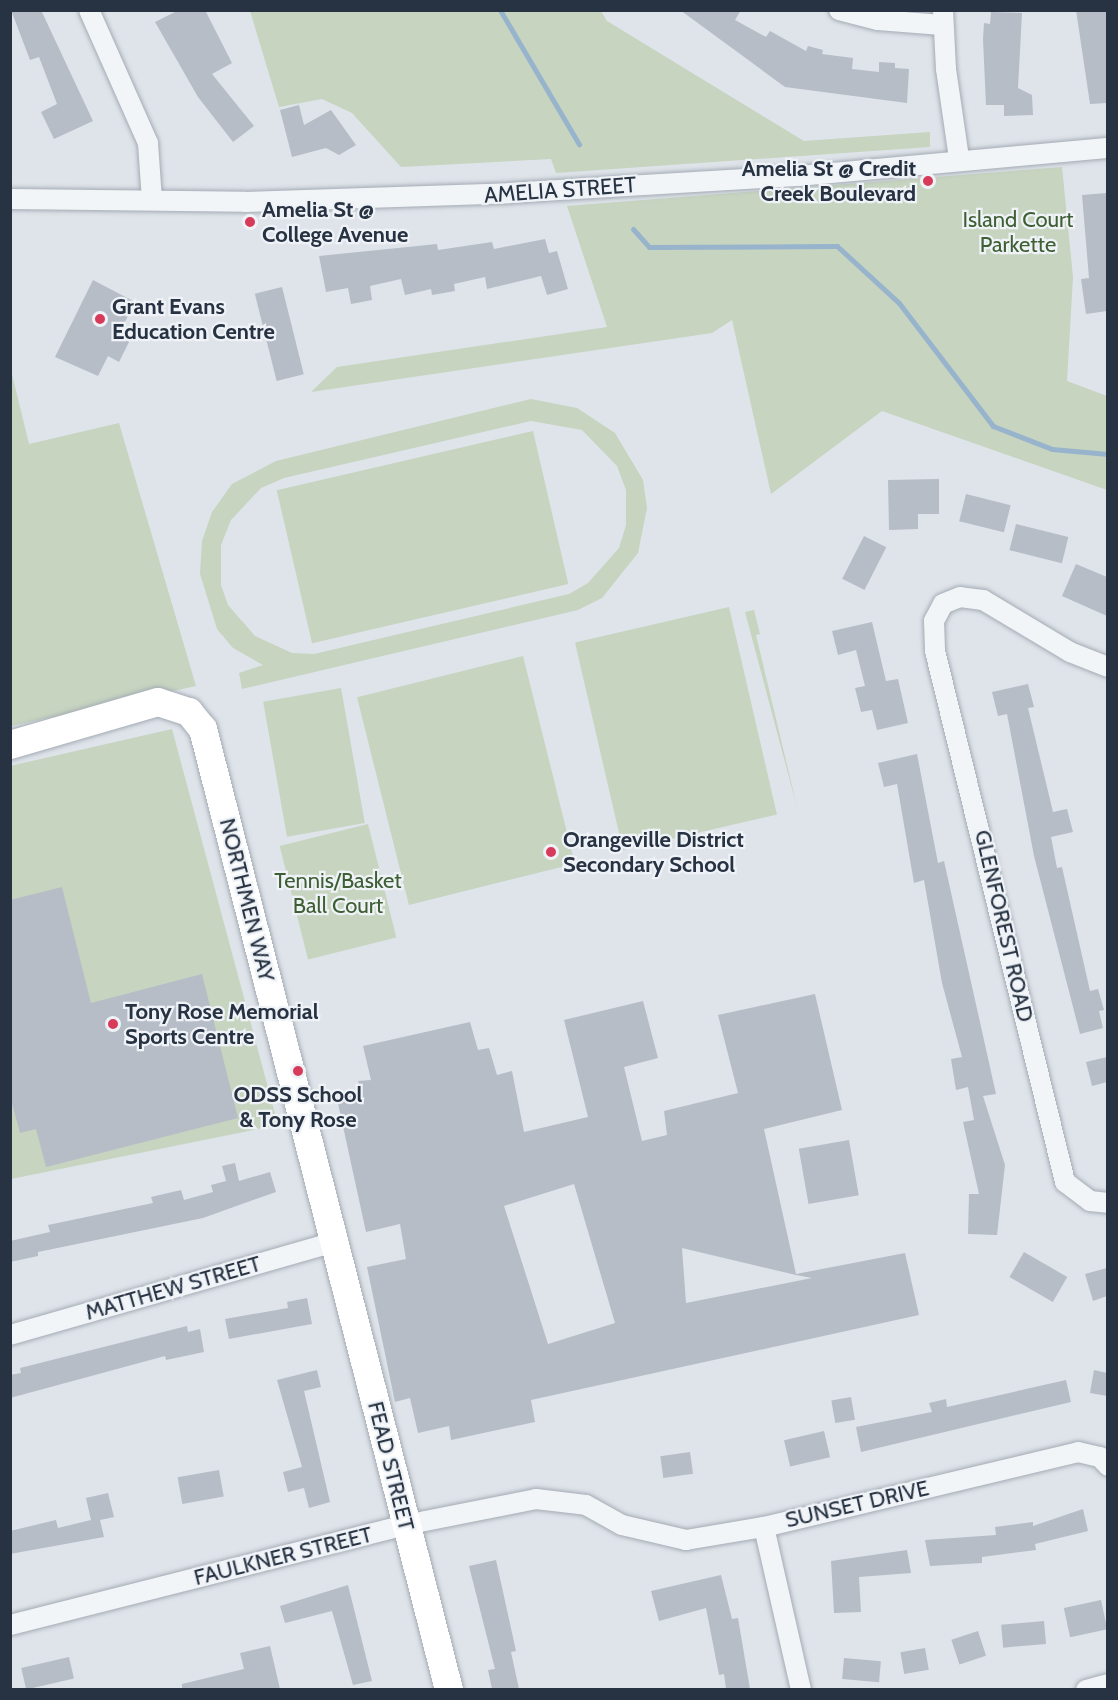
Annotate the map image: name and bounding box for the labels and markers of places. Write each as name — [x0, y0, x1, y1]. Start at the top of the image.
place label: Amelia St @ Credit Creek Boulevard — [742, 155, 916, 206]
marker: Amelia St @ Credit Creek Boulevard — [921, 174, 935, 188]
place label: Amelia St @ College Avenue — [262, 196, 408, 248]
marker: Amelia St @ College Avenue — [243, 215, 257, 229]
place label: Grant Evans Education Centre — [112, 293, 275, 344]
marker: Grant Evans Education Centre — [93, 312, 107, 326]
place label: Orangeville District Secondary School — [563, 826, 744, 878]
marker: Orangeville District Secondary School — [544, 845, 558, 859]
place label: Tony Rose Memorial Sports Centre — [125, 998, 318, 1050]
marker: Tony Rose Memorial Sports Centre — [106, 1017, 120, 1031]
marker: ODSS School & Tony Rose — [291, 1064, 305, 1078]
place label: ODSS School & Tony Rose — [234, 1081, 362, 1132]

